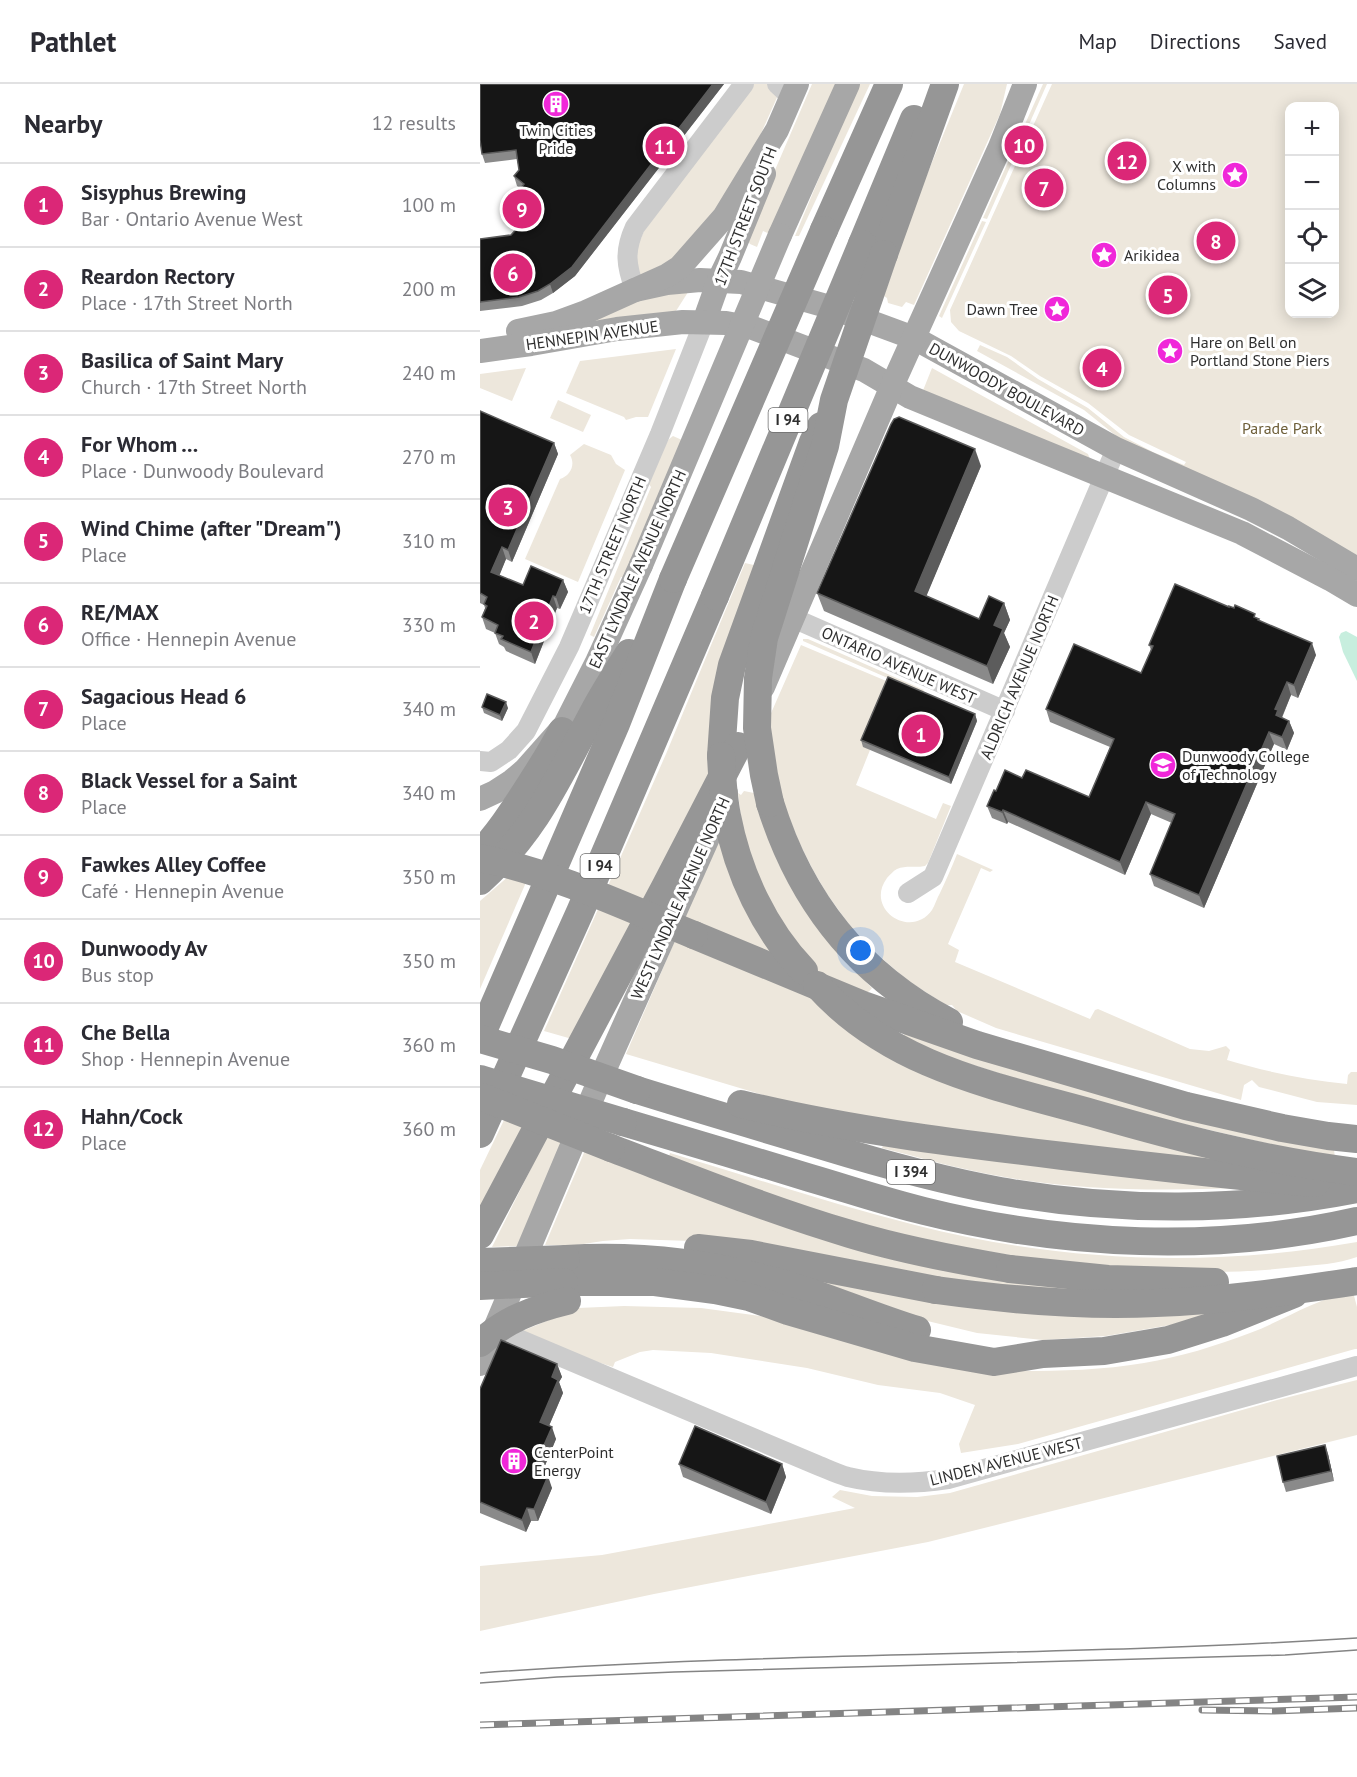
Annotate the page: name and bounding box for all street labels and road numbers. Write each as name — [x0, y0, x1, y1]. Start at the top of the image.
street label: 17TH STREET SOUTH — [709, 144, 781, 288]
street label: HENNEPIN AVENUE — [524, 316, 660, 354]
street label: DUNWOODY BOULEVARD — [926, 338, 1088, 440]
road number: I 94 — [768, 408, 808, 432]
street label: EAST LYNDALE AVENUE NORTH — [584, 466, 690, 672]
street label: 17TH STREET NORTH — [574, 473, 650, 617]
street label: ALDRICH AVENUE NORTH — [975, 592, 1063, 762]
street label: ONTARIO AVENUE WEST — [819, 622, 979, 708]
street label: WEST LYNDALE AVENUE NORTH — [626, 794, 734, 1002]
road number: I 94 — [580, 854, 620, 878]
road number: I 394 — [887, 1160, 935, 1184]
street label: LINDEN AVENUE WEST — [928, 1432, 1084, 1490]

